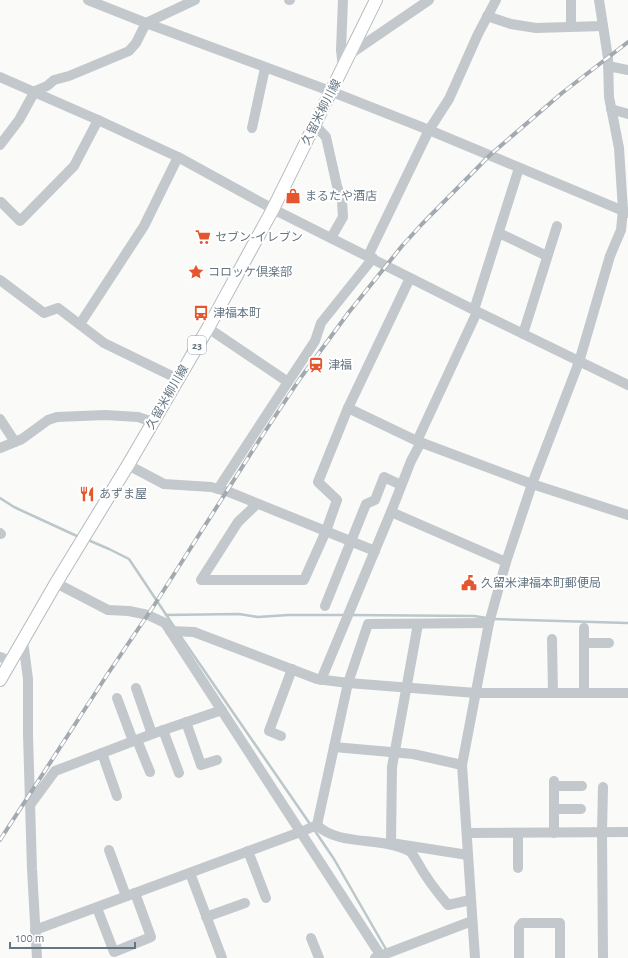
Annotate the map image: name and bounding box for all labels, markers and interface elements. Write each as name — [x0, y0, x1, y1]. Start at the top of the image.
street label: 久留米柳川線 — [298, 77, 343, 147]
shop icon: まるたや酒店 — [284, 187, 302, 205]
place label: まるたや酒店 — [305, 189, 377, 202]
supermarket icon: セブン-イレブン — [194, 228, 212, 246]
place label: セブン-イレブン — [215, 230, 303, 243]
place icon: コロッケ倶楽部 — [187, 263, 205, 281]
place label: コロッケ倶楽部 — [208, 265, 292, 278]
bus stop icon: 津福本町 — [192, 304, 210, 322]
place label: 津福本町 — [213, 307, 261, 319]
road number: 23 — [188, 336, 206, 354]
station icon: 津福 — [307, 356, 325, 374]
place label: 津福 — [328, 359, 352, 371]
street label: 久留米柳川線 — [143, 362, 190, 431]
restaurant icon: あずま屋 — [78, 485, 96, 503]
place label: あずま屋 — [99, 487, 147, 500]
public building icon: 久留米津福本町郵便局 — [460, 574, 478, 592]
place label: 久留米津福本町郵便局 — [481, 576, 601, 589]
scale bar — [10, 924, 135, 950]
text: 100 m — [16, 932, 44, 944]

